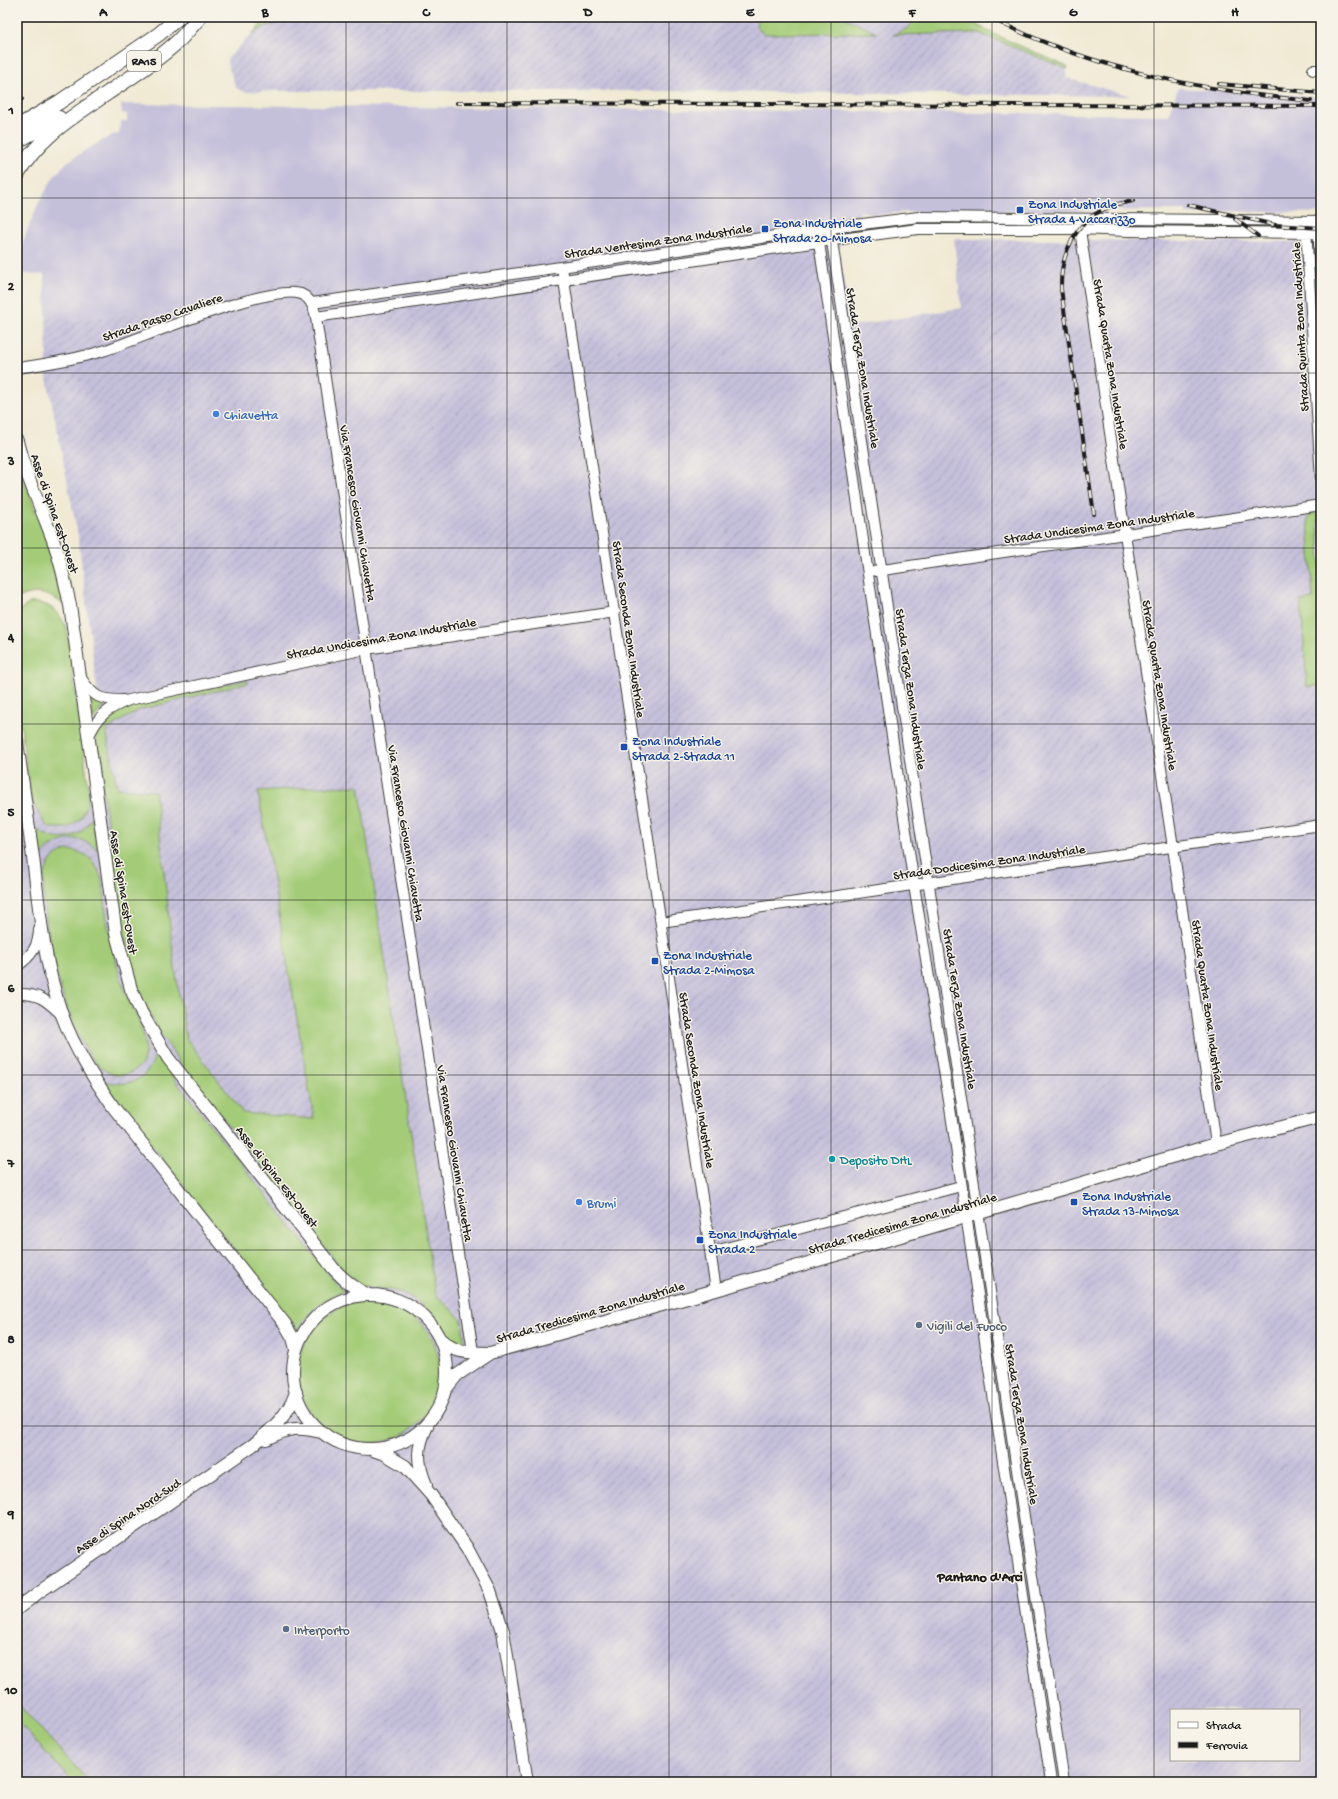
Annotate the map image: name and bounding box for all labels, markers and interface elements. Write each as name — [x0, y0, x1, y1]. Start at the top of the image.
text: A — [98, 6, 108, 21]
text: B — [261, 6, 270, 21]
text: C — [421, 6, 431, 21]
text: D — [583, 6, 593, 21]
text: E — [746, 6, 755, 21]
text: F — [908, 6, 917, 21]
text: G — [1069, 6, 1078, 21]
text: H — [1231, 6, 1239, 21]
road number: RA15 — [127, 51, 161, 71]
text: 1 — [7, 104, 14, 119]
place label: Zona Industriale Strada 4-Vaccarizzo — [1028, 198, 1136, 228]
marker: Zona Industriale Strada 4-Vaccarizzo — [1015, 205, 1025, 215]
place label: Zona Industriale Strada 20-Mimosa — [773, 217, 873, 247]
street label: Strada Ventesima Zona Industriale — [564, 222, 753, 263]
marker: Zona Industriale Strada 20-Mimosa — [760, 224, 770, 234]
street label: Strada Quinta Zona Industriale — [1290, 242, 1313, 412]
street label: Strada Quarta Zona Industriale — [1089, 278, 1130, 451]
text: 2 — [8, 280, 15, 295]
street label: Strada Terza Zona Industriale — [841, 287, 882, 450]
street label: Strada Passo Cavaliere — [101, 291, 225, 346]
marker: Chiavetta — [211, 409, 221, 419]
place label: Chiavetta — [224, 409, 279, 424]
street label: Via Francesco Giovanni Chiavetta — [335, 423, 378, 603]
street label: Asse di Spina Est-Ovest — [26, 452, 82, 577]
text: 3 — [7, 455, 15, 470]
street label: Strada Undicesima Zona Industriale — [1003, 507, 1196, 548]
street label: Strada Seconda Zona Industriale — [608, 540, 647, 719]
street label: Strada Quarta Zona Industriale — [1138, 599, 1179, 772]
street label: Strada Terza Zona Industriale — [891, 608, 928, 771]
street label: Strada Undicesima Zona Industriale — [285, 615, 478, 664]
text: 4 — [7, 631, 15, 646]
place label: Zona Industriale Strada 2-Strada 11 — [632, 735, 735, 765]
marker: Zona Industriale Strada 2-Strada 11 — [619, 742, 629, 752]
street label: Via Francesco Giovanni Chiavetta — [383, 743, 426, 923]
text: 5 — [8, 806, 15, 821]
street label: Asse di Spina Est-Ovest — [105, 830, 140, 957]
street label: Strada Dodicesima Zona Industriale — [892, 843, 1087, 884]
street label: Strada Quarta Zona Industriale — [1187, 919, 1226, 1092]
street label: Strada Terza Zona Industriale — [938, 928, 979, 1091]
place label: Zona Industriale Strada 2-Mimosa — [663, 949, 755, 979]
marker: Zona Industriale Strada 2-Mimosa — [650, 956, 660, 966]
text: 6 — [8, 982, 15, 997]
street label: Strada Seconda Zona Industriale — [674, 991, 717, 1170]
street label: Via Francesco Giovanni Chiavetta — [432, 1063, 475, 1243]
street label: Asse di Spina Est-Ovest — [232, 1124, 321, 1233]
marker: Deposito DHL — [827, 1154, 837, 1164]
place label: Deposito DHL — [839, 1154, 913, 1169]
text: 7 — [7, 1157, 16, 1172]
street label: Strada Tredicesima Zona Industriale — [807, 1190, 999, 1258]
place label: Zona Industriale Strada 13-Mimosa — [1082, 1190, 1180, 1220]
marker: Brumi — [574, 1197, 584, 1207]
place label: Brumi — [586, 1197, 617, 1212]
marker: Zona Industriale Strada 13-Mimosa — [1069, 1197, 1079, 1207]
place label: Zona Industriale Strada 2 — [708, 1228, 797, 1258]
marker: Zona Industriale Strada 2 — [695, 1235, 705, 1245]
street label: Strada Tredicesima Zona Industriale — [495, 1279, 687, 1347]
marker: Vigili del Fuoco — [914, 1320, 924, 1330]
place label: Vigili del Fuoco — [926, 1320, 1007, 1335]
text: 8 — [7, 1333, 15, 1348]
street label: Strada Terza Zona Industriale — [1000, 1343, 1041, 1506]
street label: Asse di Spina Nord-Sud — [73, 1476, 185, 1558]
text: 9 — [7, 1508, 15, 1523]
district label: Pantano d'Arci — [936, 1570, 1023, 1587]
marker: Interporto — [281, 1624, 291, 1634]
place label: Interporto — [294, 1624, 350, 1639]
text: 10 — [4, 1684, 18, 1699]
legend — [1170, 1709, 1300, 1761]
text: Strada — [1206, 1720, 1241, 1734]
text: Ferrovia — [1205, 1740, 1248, 1754]

